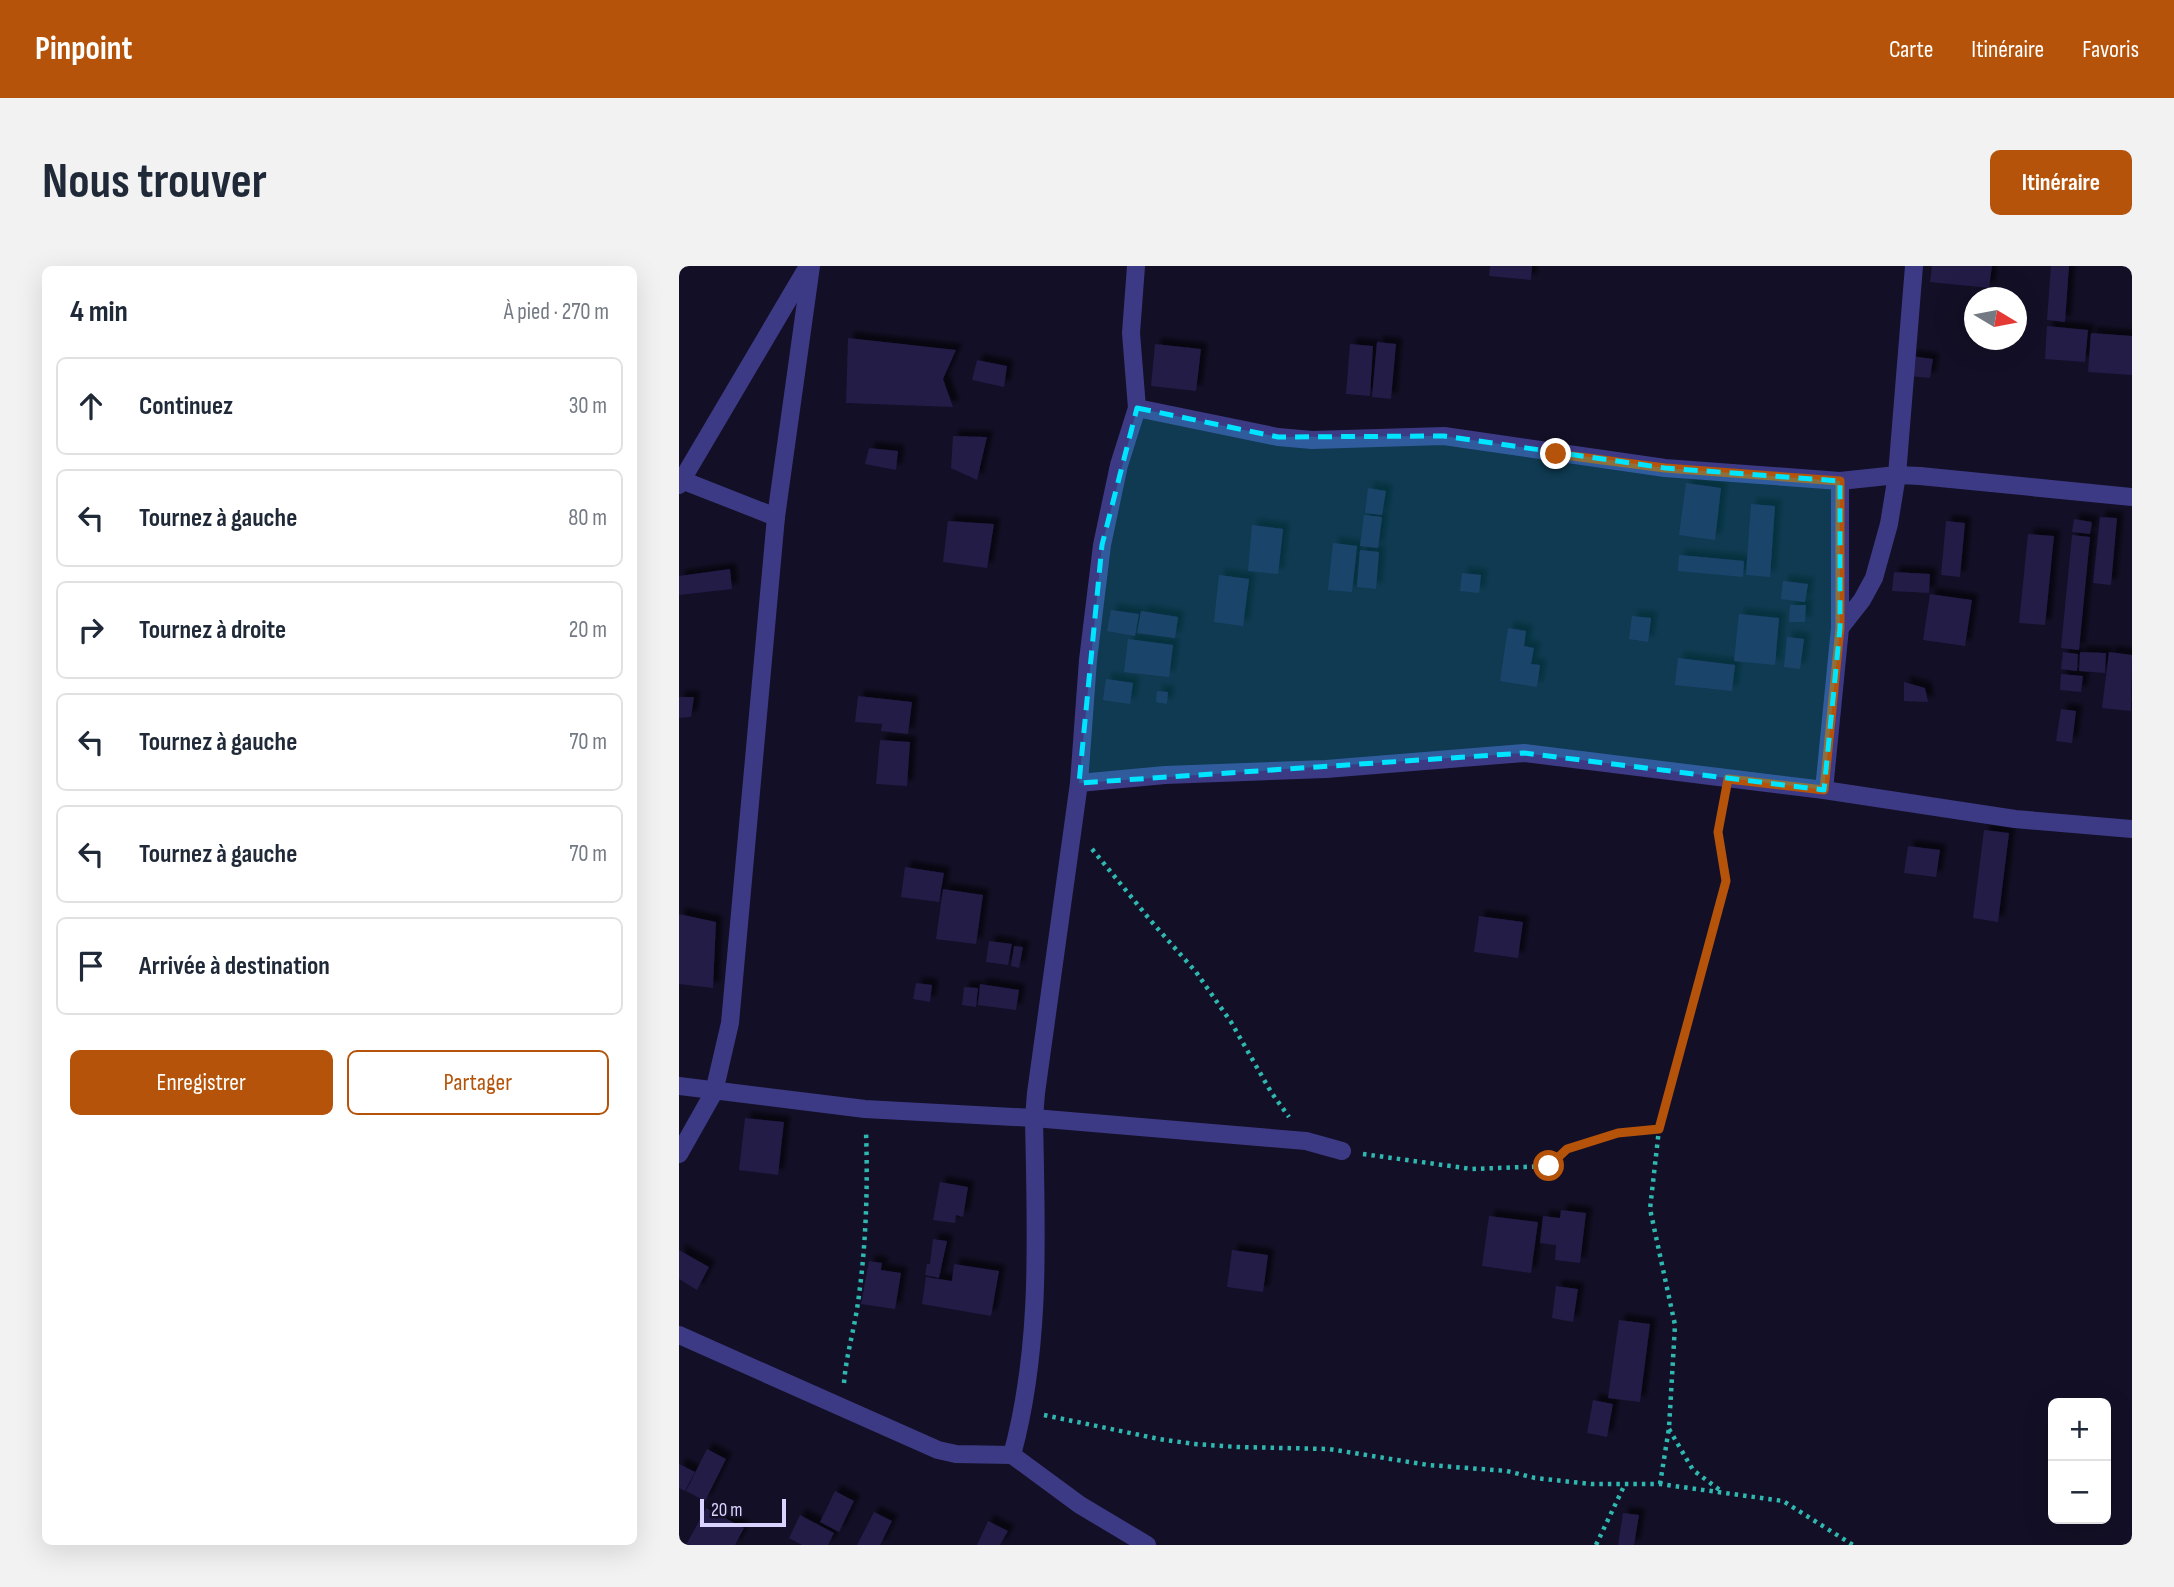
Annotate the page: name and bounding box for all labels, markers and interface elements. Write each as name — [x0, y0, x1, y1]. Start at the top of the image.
text: Pinpoint — [35, 29, 132, 69]
text: Carte — [1889, 35, 1933, 64]
text: Itinéraire — [1971, 35, 2044, 64]
text: Favoris — [2082, 35, 2139, 64]
button: Itinéraire — [1990, 150, 2132, 215]
text: Nous trouver — [42, 153, 267, 212]
north arrow — [1964, 287, 2027, 350]
text: 4 min — [70, 294, 128, 330]
text: À pied · 270 m — [504, 298, 609, 326]
icon: ahead — [72, 387, 110, 425]
text: Continuez — [139, 391, 233, 422]
text: 30 m — [569, 392, 607, 420]
route end — [1540, 438, 1571, 469]
icon: left — [72, 499, 110, 537]
text: Tournez à gauche — [139, 503, 297, 534]
text: 80 m — [568, 504, 607, 532]
icon: right — [72, 611, 110, 649]
text: Tournez à droite — [139, 615, 286, 646]
text: 20 m — [569, 616, 607, 644]
icon: left — [72, 723, 110, 761]
text: Tournez à gauche — [139, 727, 297, 758]
text: 70 m — [569, 728, 607, 756]
icon: left — [72, 835, 110, 873]
text: Tournez à gauche — [139, 839, 297, 870]
text: 70 m — [569, 840, 607, 868]
icon: arrive — [72, 947, 110, 985]
text: Arrivée à destination — [139, 951, 330, 982]
button: Enregistrer — [70, 1050, 333, 1115]
button: Partager — [347, 1050, 609, 1115]
route start — [1533, 1150, 1564, 1181]
map controls — [2048, 1398, 2111, 1524]
button: + — [2048, 1398, 2111, 1461]
button: − — [2048, 1461, 2111, 1524]
scale bar — [700, 1496, 786, 1528]
text: 20 m — [711, 1499, 743, 1522]

